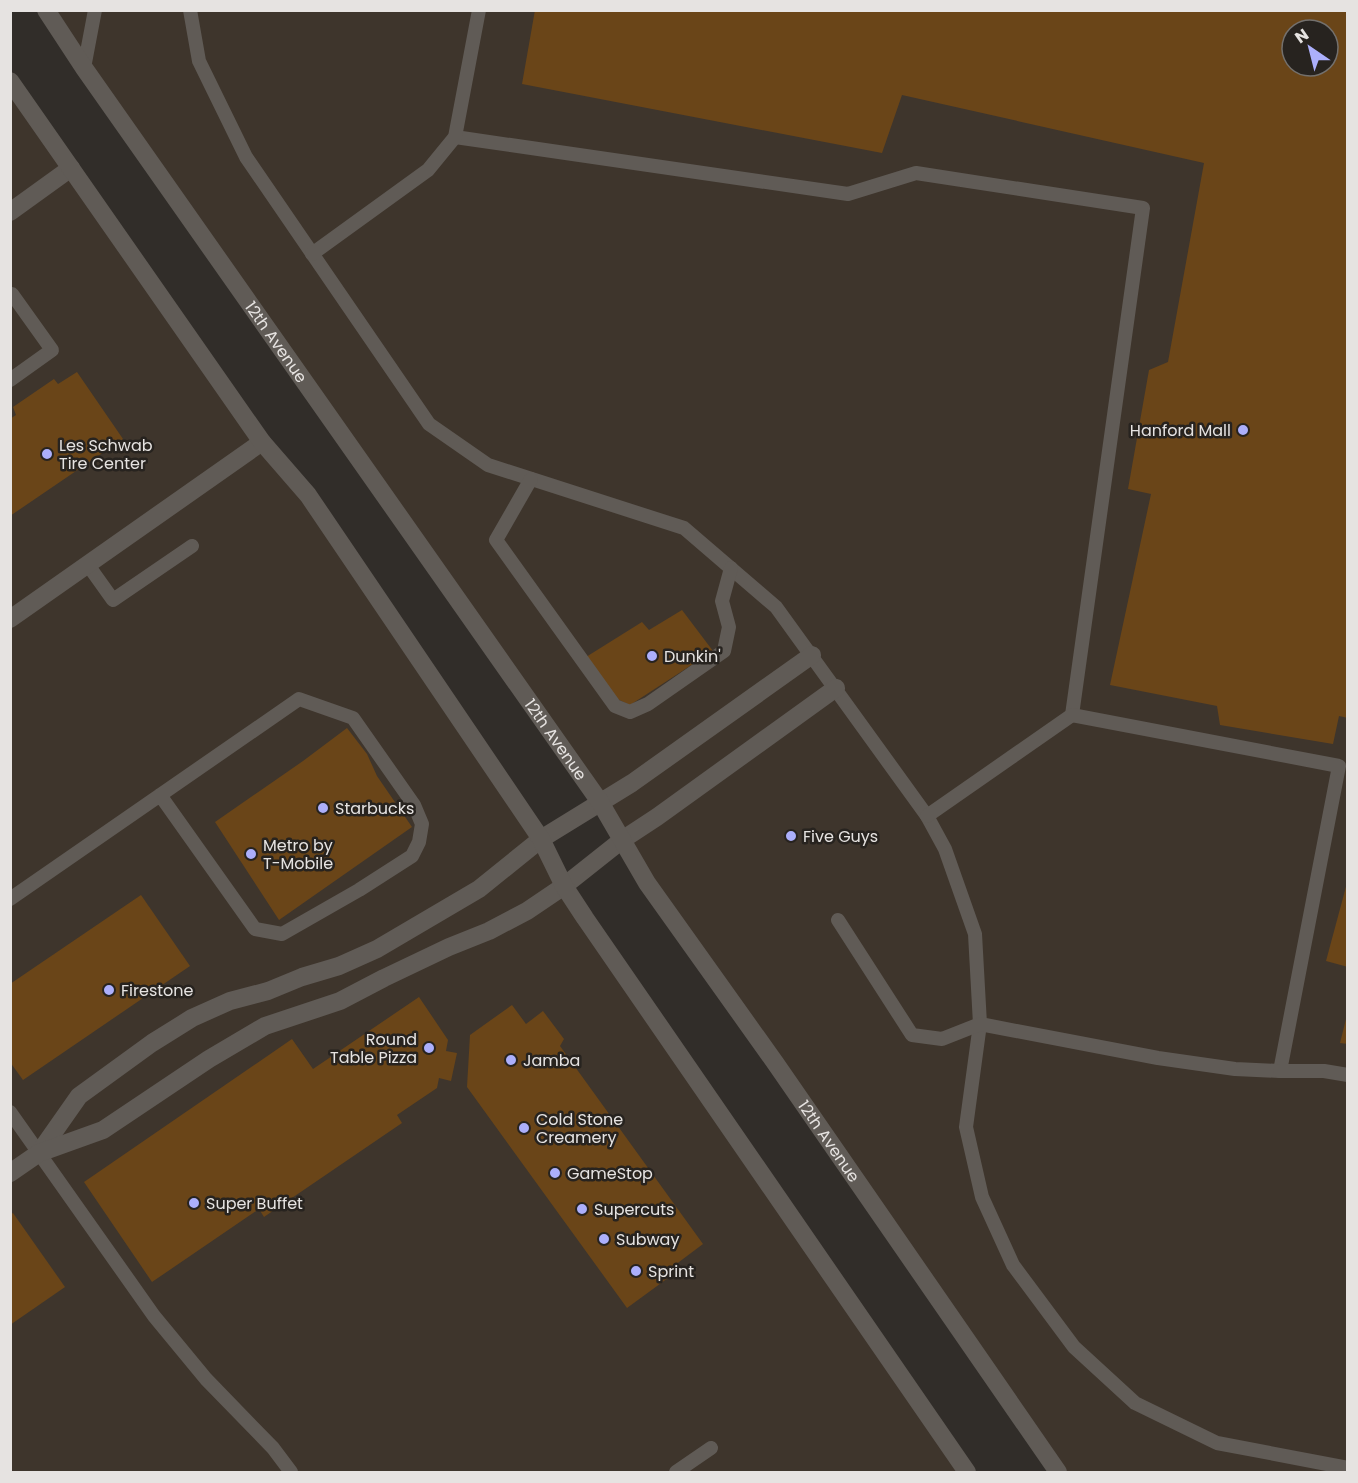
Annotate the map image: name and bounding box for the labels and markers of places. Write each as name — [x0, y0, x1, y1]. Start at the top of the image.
place label: Hanford Mall — [1130, 419, 1231, 442]
marker: Hanford Mall — [1236, 423, 1250, 437]
place label: Les Schwab Tire Center — [59, 434, 153, 475]
marker: Les Schwab Tire Center — [40, 447, 54, 461]
place label: Dunkin' — [664, 645, 721, 668]
marker: Dunkin' — [645, 649, 659, 663]
place label: Starbucks — [335, 797, 414, 820]
marker: Starbucks — [316, 801, 330, 815]
place label: Five Guys — [803, 825, 878, 848]
marker: Five Guys — [784, 829, 798, 843]
place label: Metro by T-Mobile — [263, 834, 333, 875]
marker: Metro by T-Mobile — [244, 847, 258, 861]
place label: Firestone — [121, 979, 194, 1002]
marker: Firestone — [102, 983, 116, 997]
place label: Round Table Pizza — [330, 1028, 417, 1069]
marker: Round Table Pizza — [422, 1041, 436, 1055]
place label: Jamba — [523, 1049, 580, 1072]
marker: Jamba — [504, 1053, 518, 1067]
place label: Cold Stone Creamery — [536, 1108, 623, 1149]
marker: Cold Stone Creamery — [517, 1121, 531, 1135]
place label: GameStop — [567, 1162, 653, 1185]
marker: GameStop — [548, 1166, 562, 1180]
place label: Super Buffet — [206, 1192, 303, 1215]
marker: Super Buffet — [187, 1196, 201, 1210]
place label: Supercuts — [594, 1198, 674, 1221]
marker: Supercuts — [575, 1202, 589, 1216]
place label: Subway — [616, 1228, 679, 1251]
marker: Subway — [597, 1232, 611, 1246]
place label: Sprint — [648, 1260, 694, 1283]
marker: Sprint — [629, 1264, 643, 1278]

